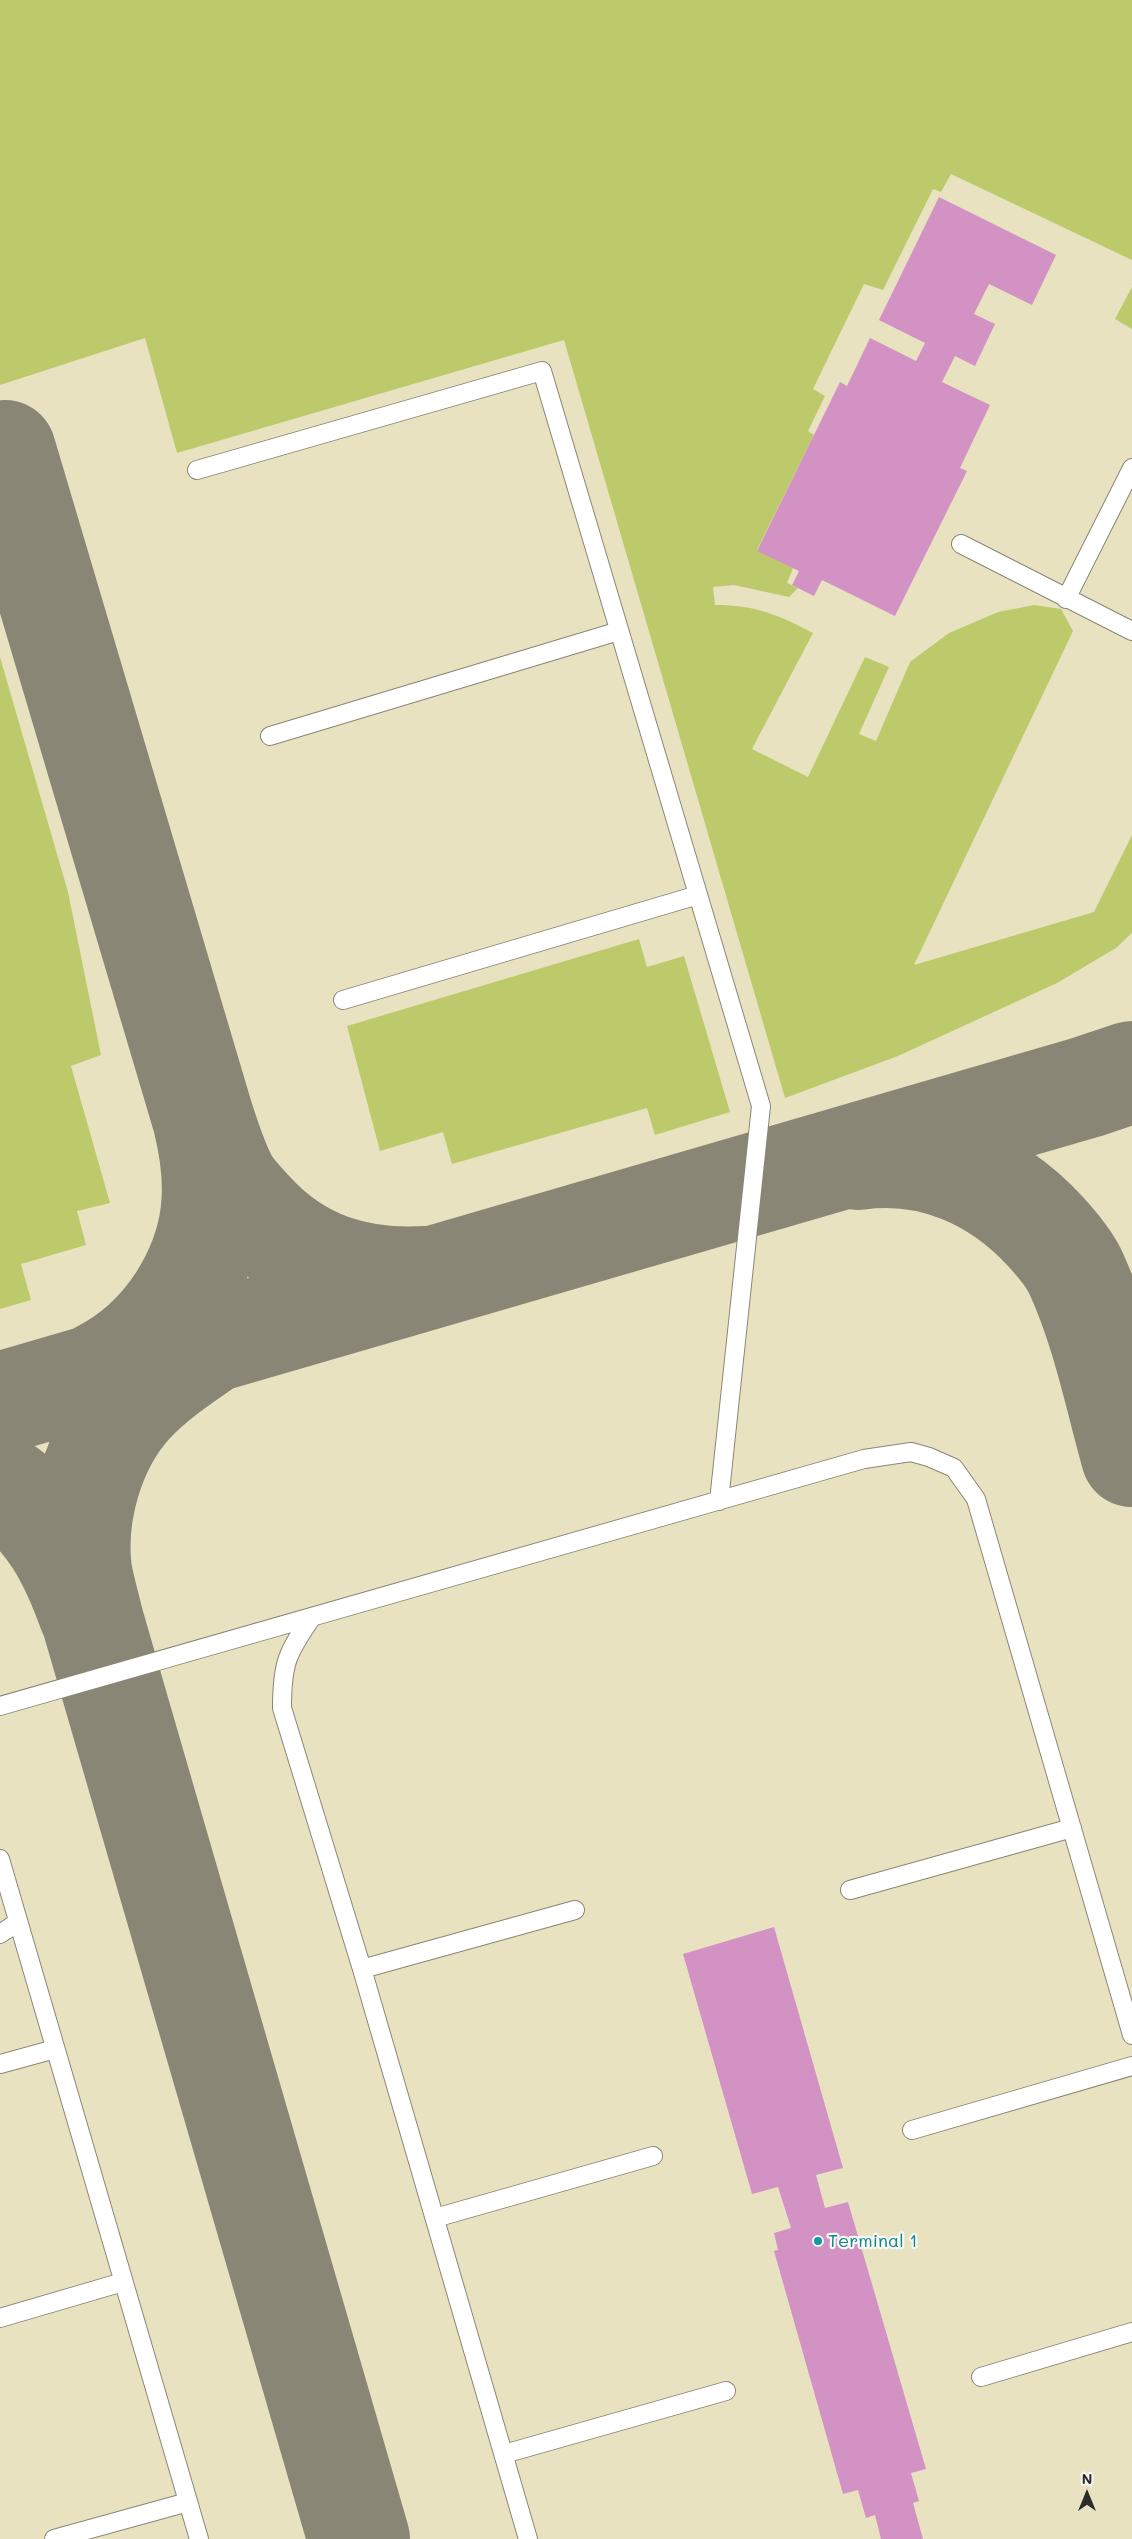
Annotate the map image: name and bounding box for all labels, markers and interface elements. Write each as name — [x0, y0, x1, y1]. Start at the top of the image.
place label: Terminal 1 — [828, 2230, 918, 2252]
marker: Terminal 1 — [812, 2235, 824, 2247]
north arrow — [1062, 2469, 1112, 2519]
text: N — [1082, 2469, 1092, 2488]

